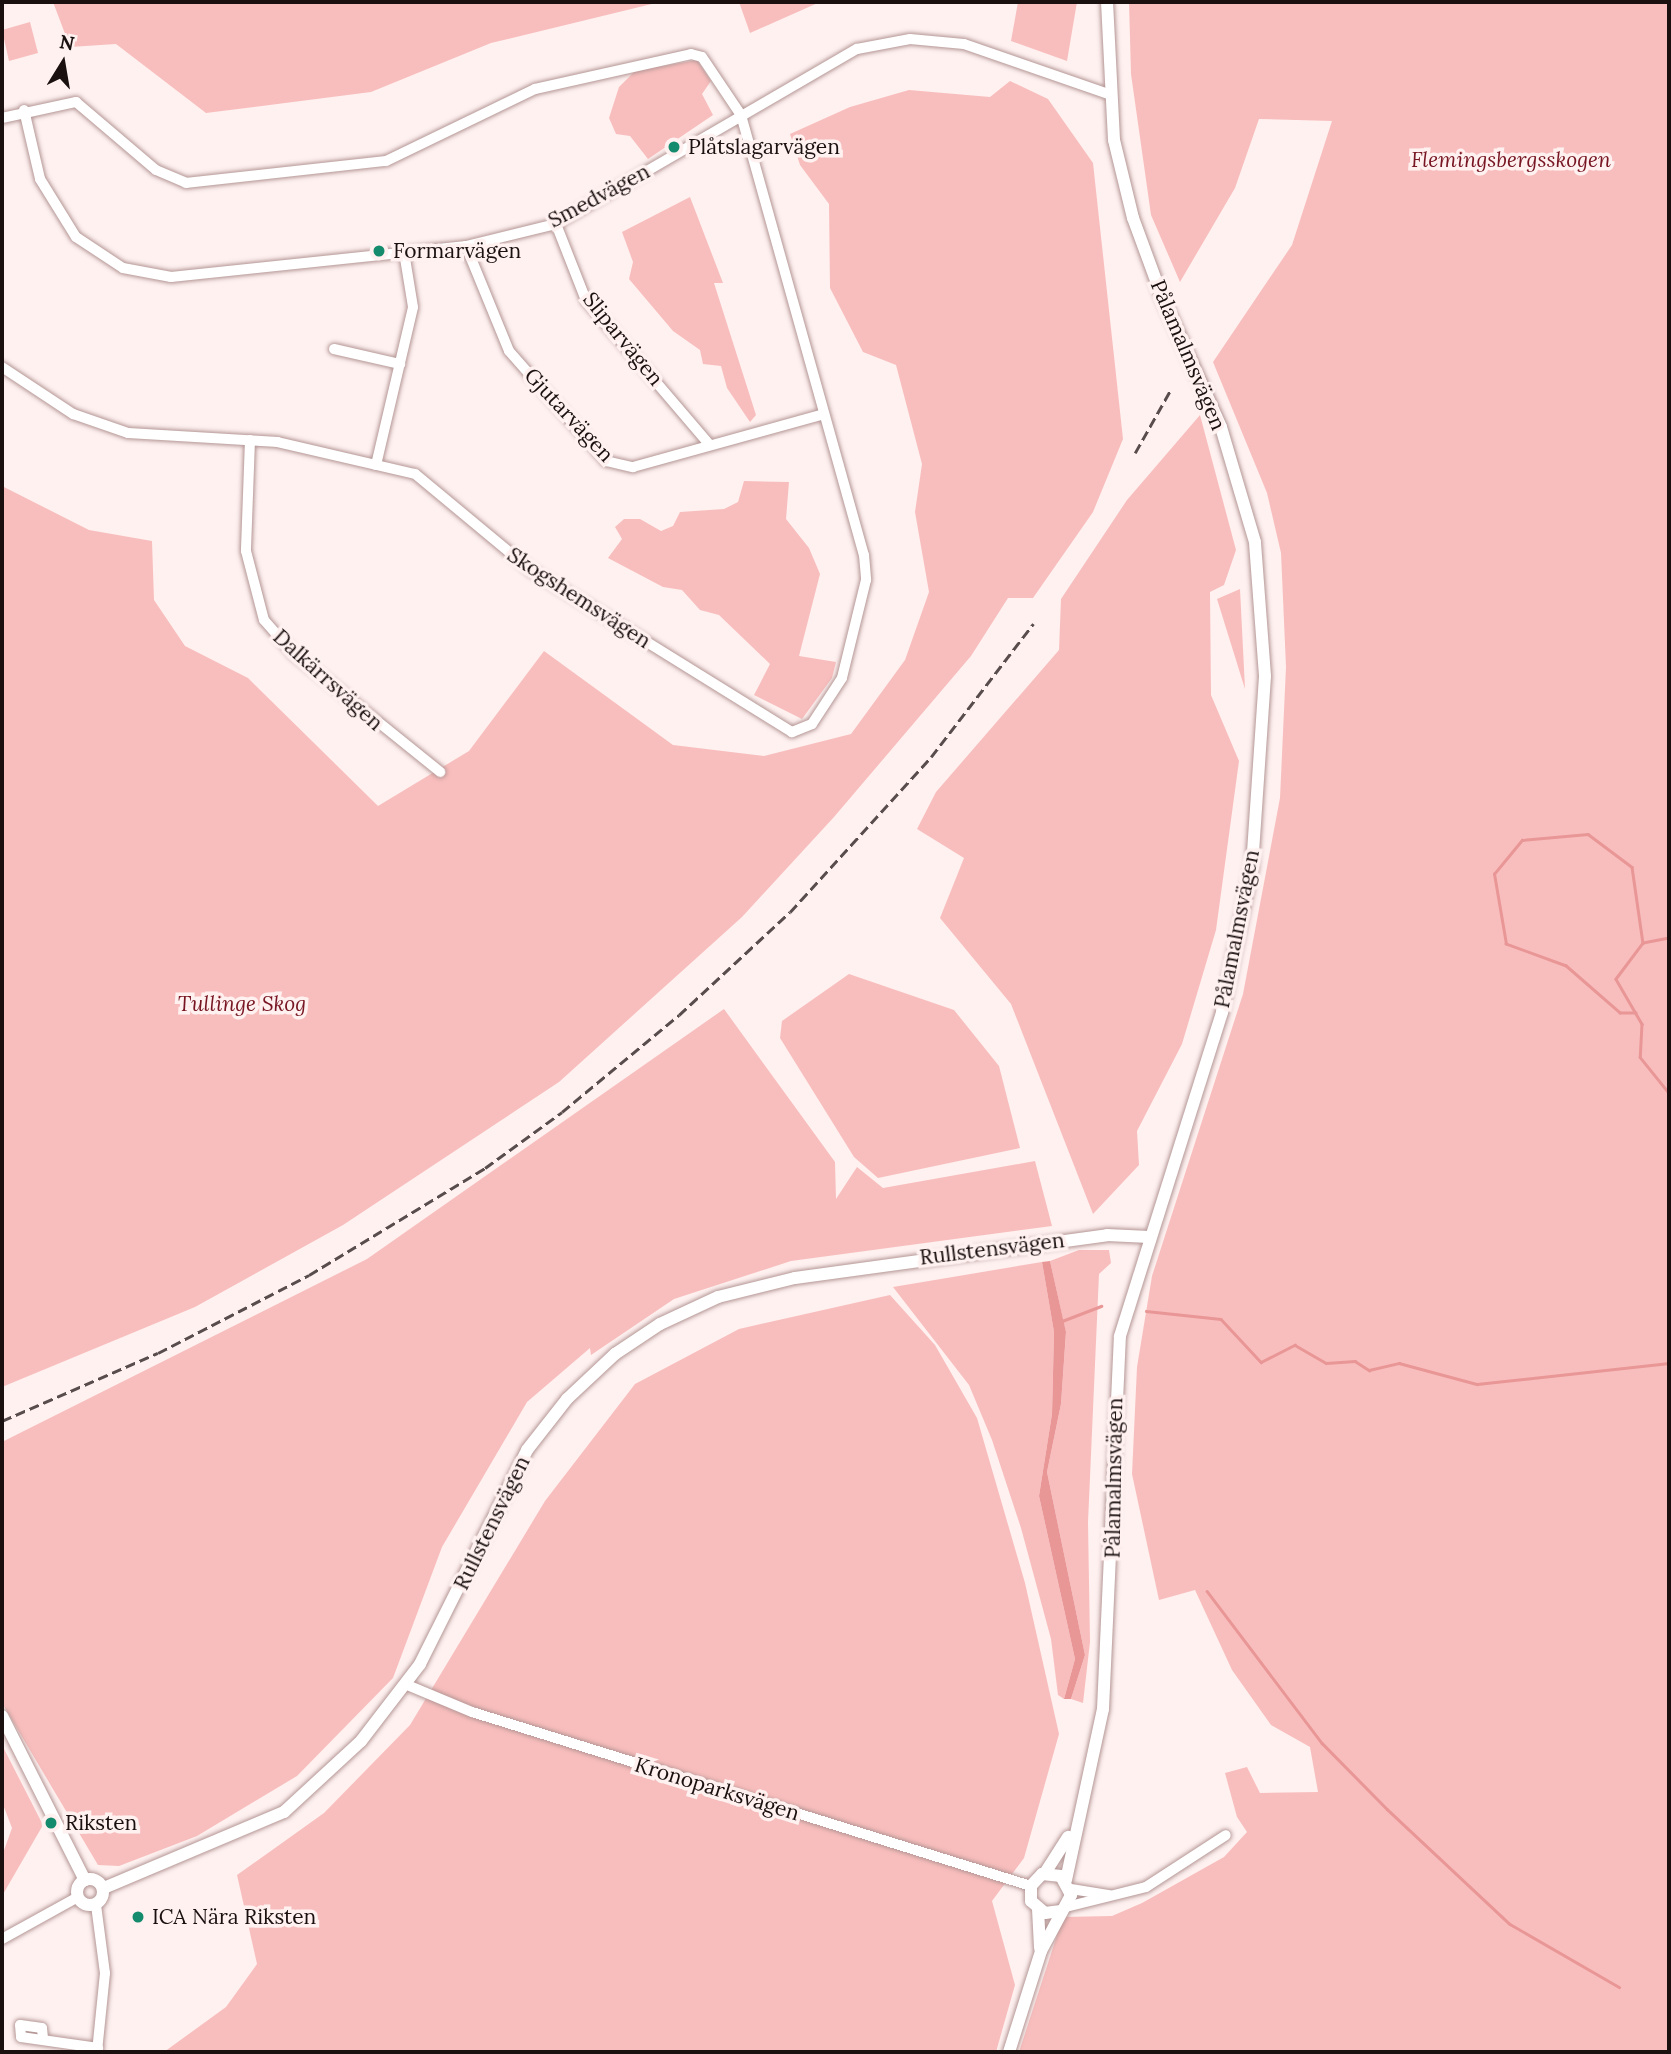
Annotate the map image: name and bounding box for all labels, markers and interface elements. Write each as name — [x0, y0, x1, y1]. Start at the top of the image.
north arrow — [28, 28, 98, 98]
text: N — [58, 29, 77, 56]
place label: Plåtslagarvägen — [688, 134, 840, 160]
marker: Plåtslagarvägen — [666, 139, 682, 155]
park label: Flemingsbergsskogen — [1411, 147, 1611, 173]
street label: Smedvägen — [544, 159, 654, 233]
place label: Formarvägen — [393, 238, 521, 264]
marker: Formarvägen — [371, 243, 387, 259]
street label: Pålamalmsvägen — [1145, 276, 1231, 434]
street label: Sliparvägen — [578, 287, 668, 391]
street label: Gjutarvägen — [519, 363, 619, 467]
street label: Skogshemsvägen — [503, 542, 655, 654]
street label: Dalkärrsvägen — [268, 624, 388, 736]
street label: Pålamalmsvägen — [1209, 848, 1265, 1010]
park label: Tullinge Skog — [178, 991, 306, 1017]
street label: Rullstensvägen — [918, 1228, 1066, 1270]
street label: Pålamalmsvägen — [1100, 1397, 1128, 1559]
street label: Rullstensvägen — [449, 1452, 535, 1594]
street label: Kronoparksvägen — [632, 1752, 802, 1826]
place label: Riksten — [65, 1810, 137, 1836]
marker: Riksten — [43, 1815, 59, 1831]
place label: ICA Nära Riksten — [152, 1904, 316, 1930]
marker: ICA Nära Riksten — [130, 1909, 146, 1925]

